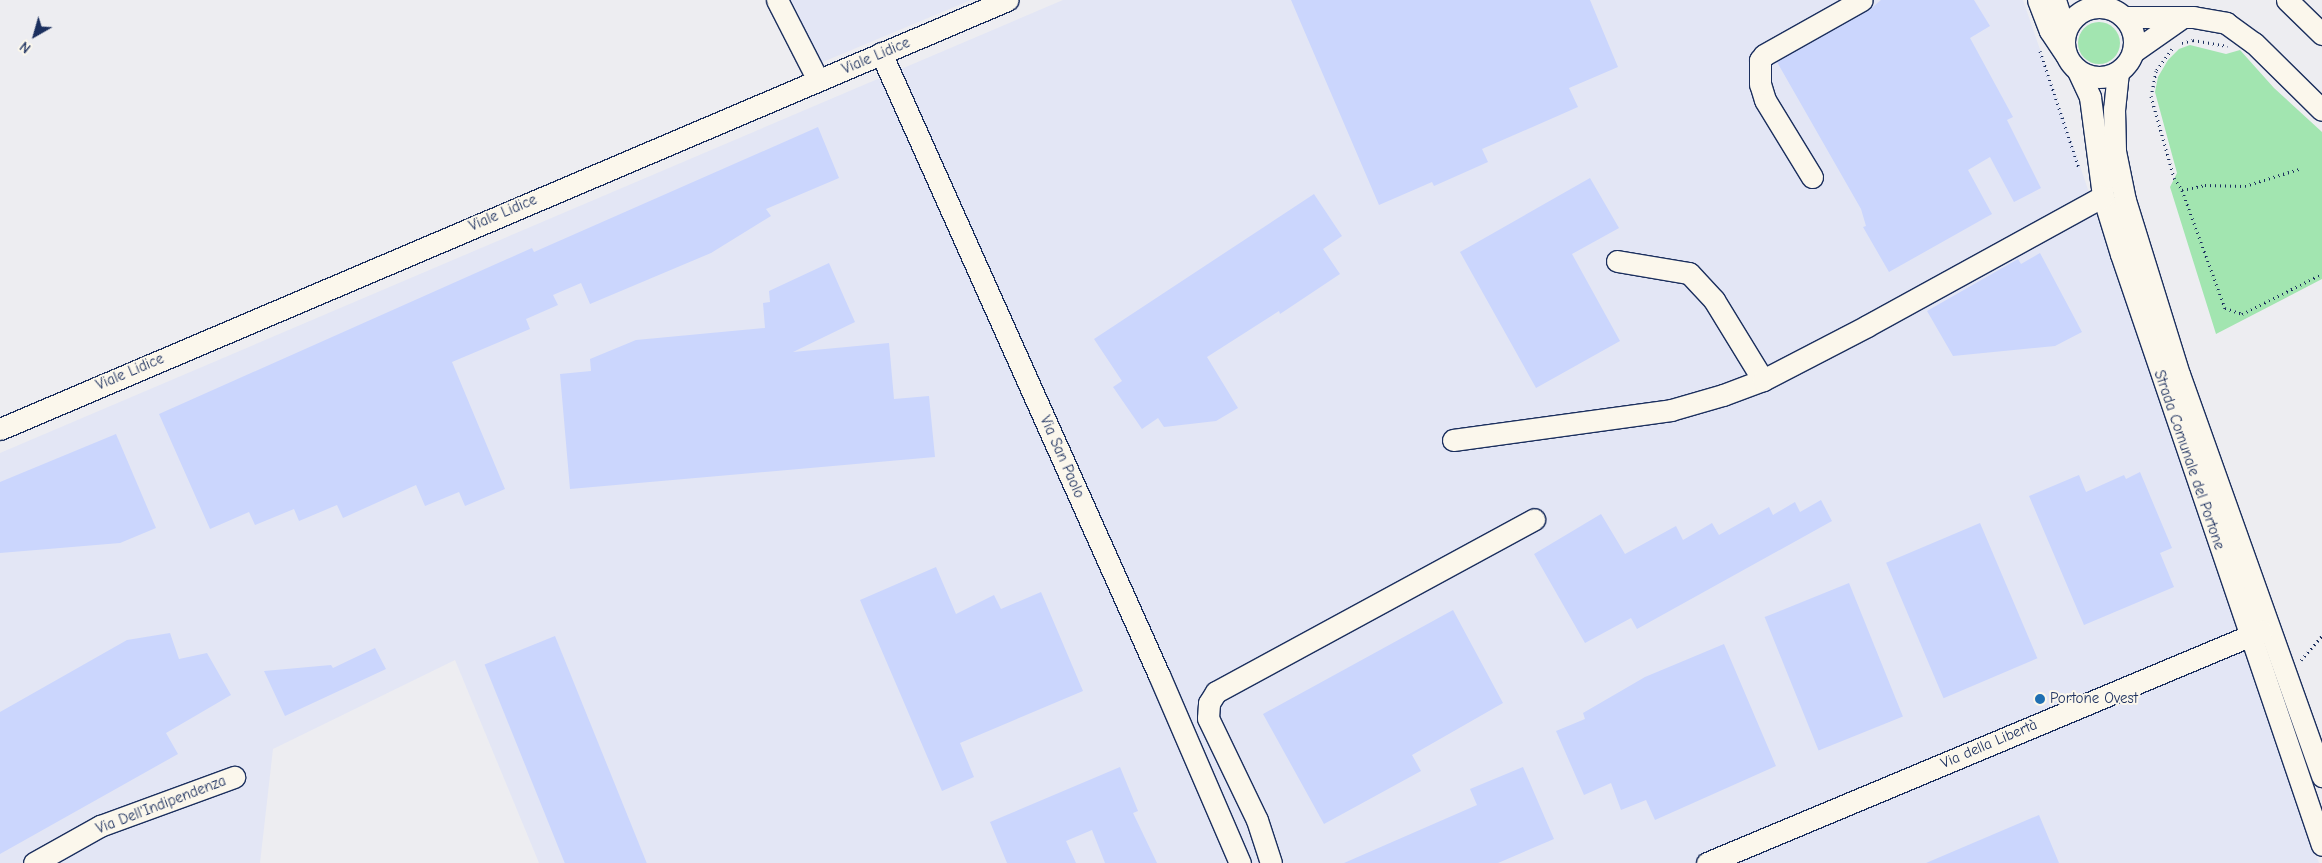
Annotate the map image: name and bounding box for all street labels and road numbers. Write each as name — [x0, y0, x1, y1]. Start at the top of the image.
street label: Viale Lidice — [839, 34, 913, 78]
street label: Viale Lidice — [466, 191, 540, 235]
street label: Viale Lidice — [93, 350, 167, 394]
street label: Strada Comunale del Portone — [2150, 368, 2228, 552]
street label: Via San Paolo — [1036, 413, 1088, 501]
street label: Via della Libertà — [1938, 716, 2040, 772]
street label: Via Dell'Indipendenza — [94, 772, 228, 838]

